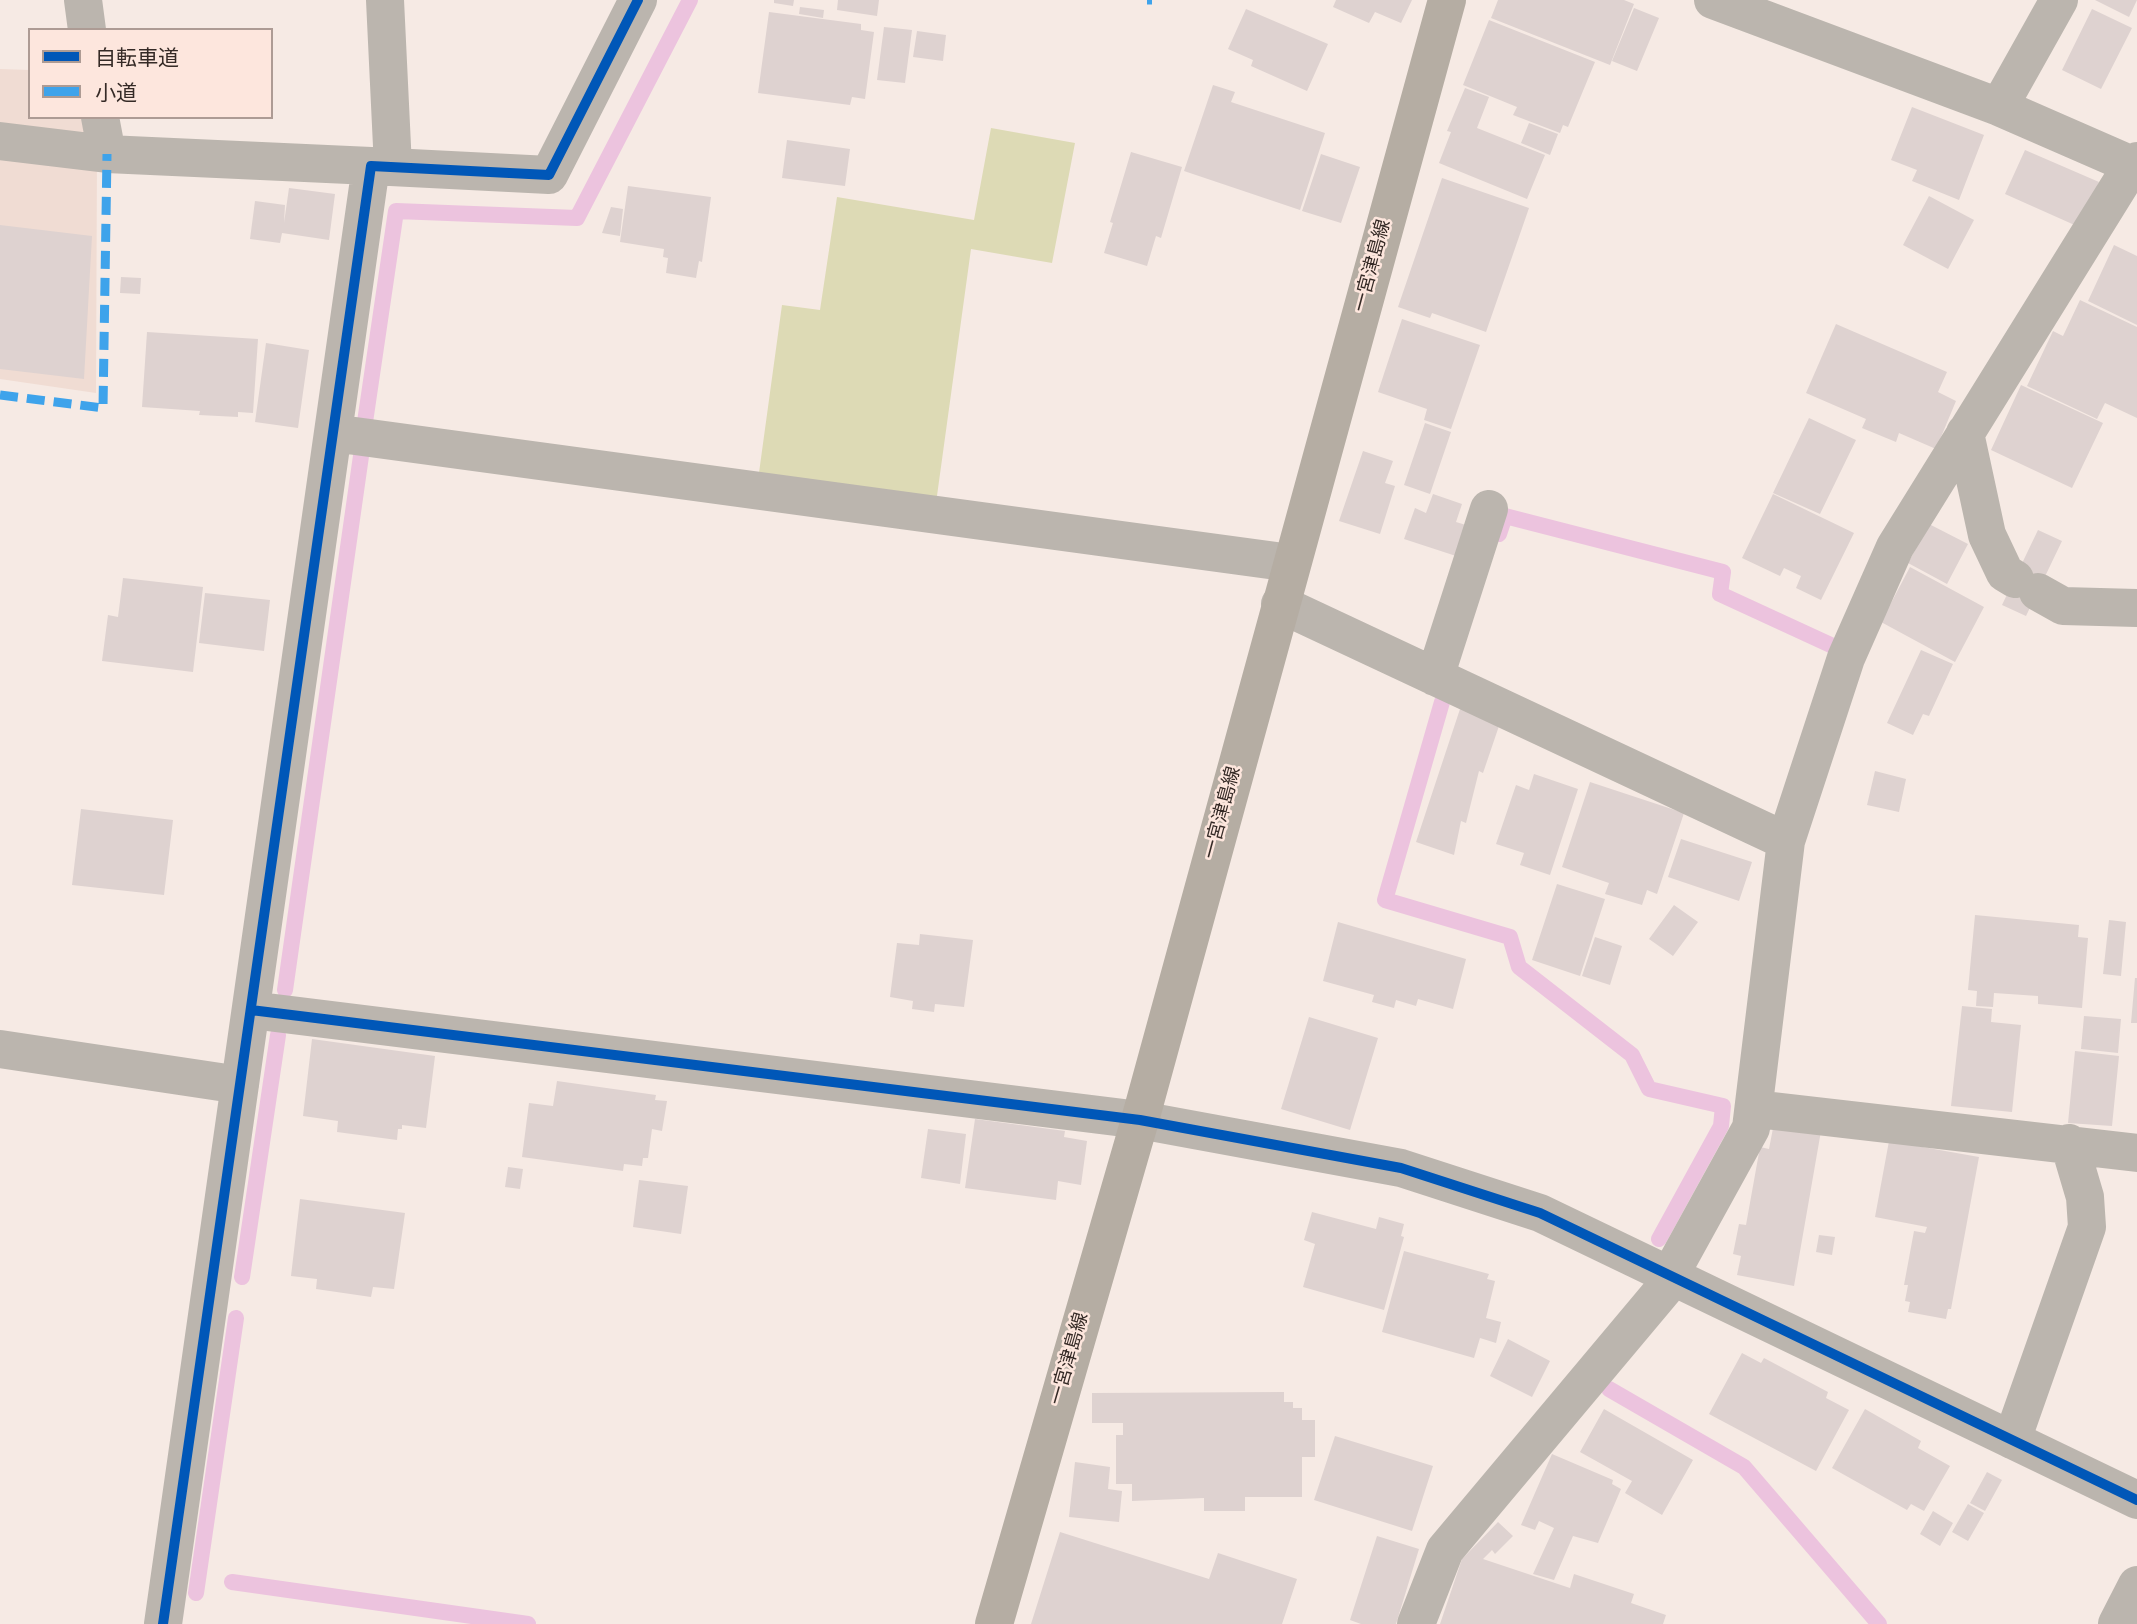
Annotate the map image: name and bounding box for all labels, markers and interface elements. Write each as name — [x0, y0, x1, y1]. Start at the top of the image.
legend — [28, 28, 273, 119]
text: 自転車道 — [95, 44, 179, 72]
text: 小道 — [95, 79, 137, 107]
street label: 一宮津島線 — [1350, 217, 1396, 315]
street label: 一宮津島線 — [1200, 764, 1246, 862]
street label: 一宮津島線 — [1046, 1310, 1094, 1408]

